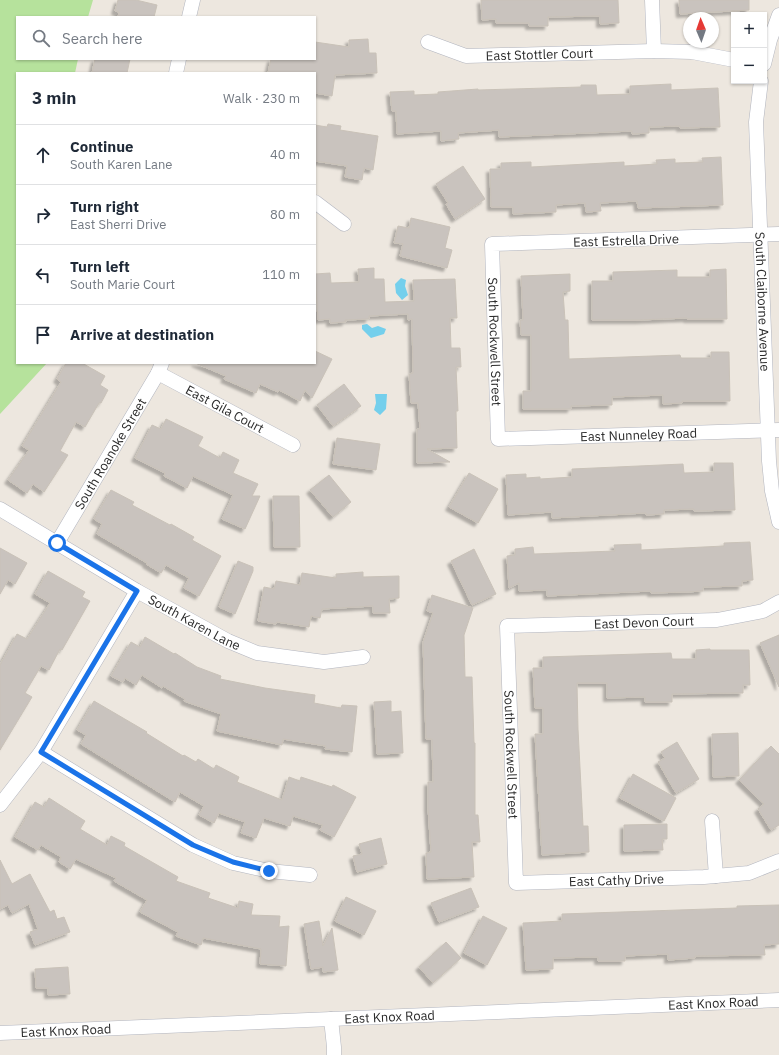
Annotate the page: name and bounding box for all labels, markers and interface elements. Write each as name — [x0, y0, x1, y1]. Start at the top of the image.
north arrow — [683, 12, 719, 48]
map controls — [731, 12, 767, 84]
button: + — [731, 12, 767, 48]
search box — [16, 16, 316, 60]
icon: search — [30, 27, 52, 49]
text: Search here — [62, 29, 142, 48]
street label: East Stottler Court — [486, 45, 593, 64]
button: − — [731, 48, 767, 84]
text: 3 min — [32, 87, 76, 109]
text: Walk · 230 m — [223, 90, 300, 107]
text: Continue — [70, 137, 134, 156]
icon: ahead — [32, 144, 54, 166]
text: 40 m — [270, 146, 300, 163]
text: South Karen Lane — [70, 156, 172, 173]
text: Turn right — [70, 197, 139, 216]
icon: right — [32, 204, 54, 226]
text: 80 m — [270, 206, 300, 223]
text: East Sherri Drive — [70, 216, 167, 233]
street label: East Estrella Drive — [573, 230, 679, 251]
street label: South Claiborne Avenue — [751, 231, 774, 372]
text: Turn left — [70, 257, 130, 276]
icon: left — [32, 264, 54, 286]
text: 110 m — [262, 266, 300, 283]
text: South Marie Court — [70, 276, 175, 293]
street label: South Rockwell Street — [484, 277, 505, 407]
icon: arrive — [32, 324, 54, 346]
text: Arrive at destination — [70, 325, 214, 344]
street label: East Gila Court — [183, 381, 267, 437]
street label: South Roanoke Street — [71, 395, 150, 513]
street label: East Nunneley Road — [580, 425, 697, 445]
route start — [48, 534, 66, 552]
street label: South Karen Lane — [145, 591, 243, 654]
street label: East Devon Court — [594, 612, 694, 633]
street label: South Rockwell Street — [500, 690, 522, 819]
route end — [260, 862, 278, 880]
street label: East Cathy Drive — [569, 870, 664, 890]
street label: East Knox Road — [668, 993, 759, 1014]
street label: East Knox Road — [344, 1007, 435, 1027]
street label: East Knox Road — [20, 1020, 112, 1041]

